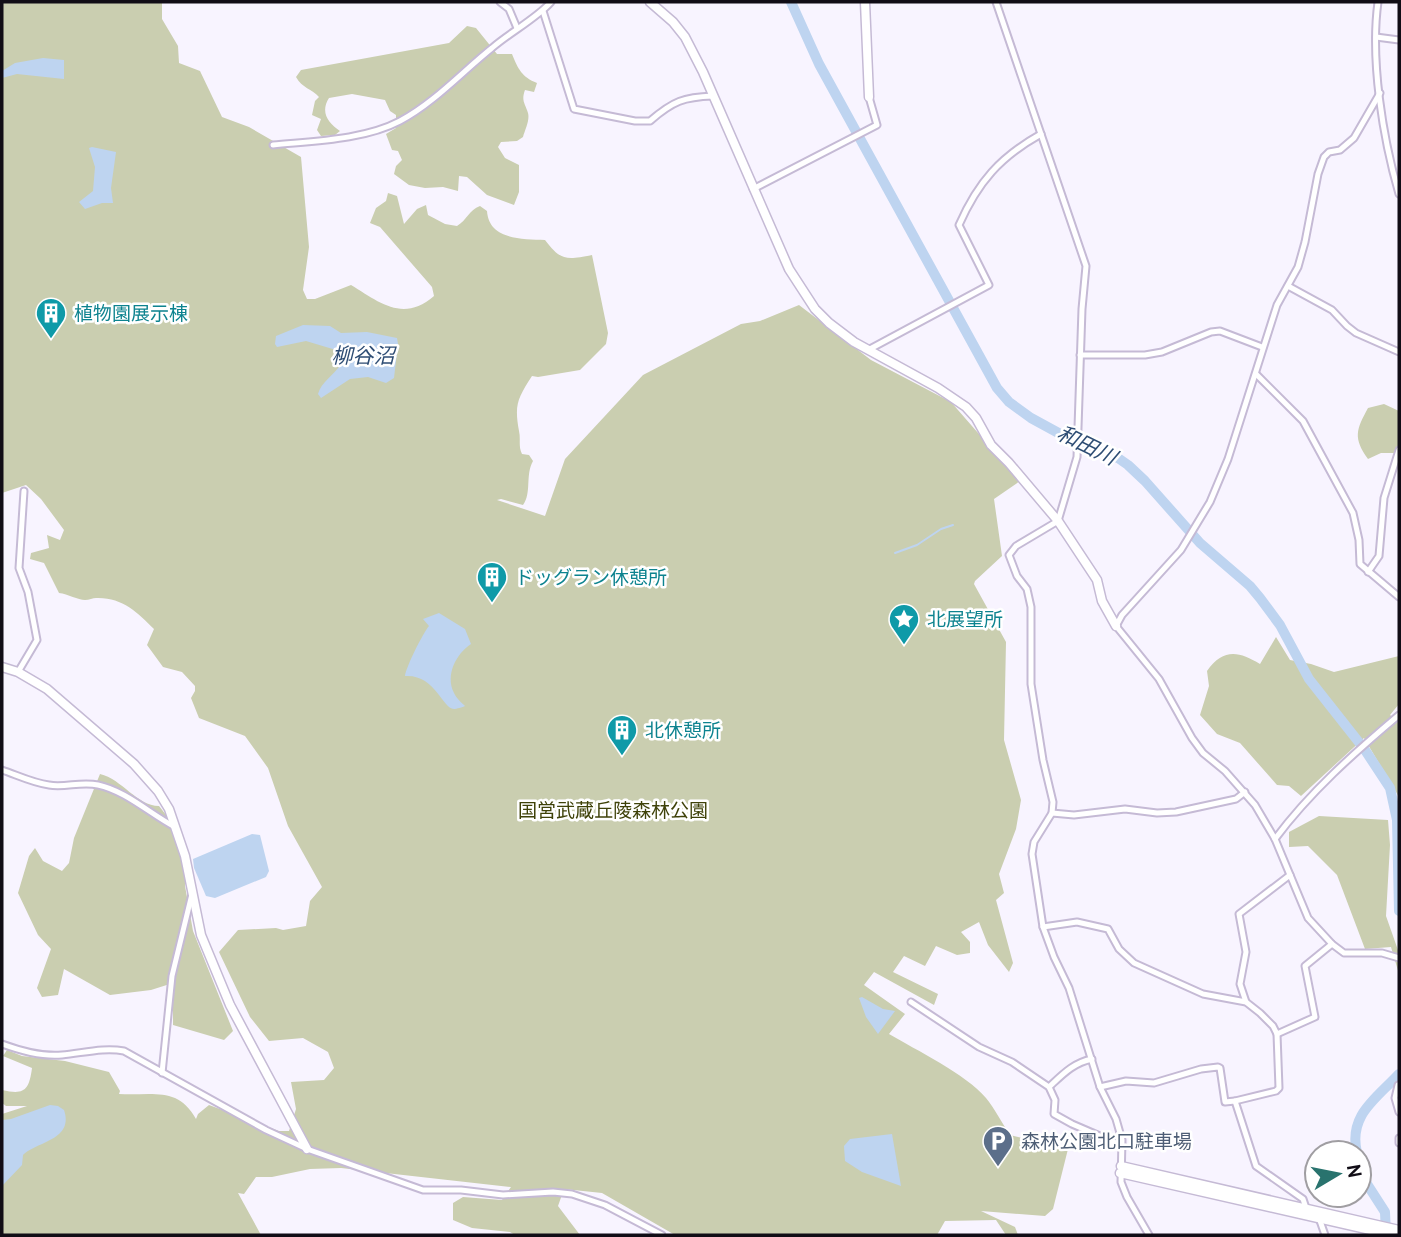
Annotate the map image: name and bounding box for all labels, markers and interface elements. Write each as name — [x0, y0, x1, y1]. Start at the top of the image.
building icon: 植物園展示棟 — [34, 296, 68, 340]
place label: 植物園展示棟 — [74, 301, 188, 325]
water label: 柳谷沼 — [332, 342, 397, 369]
water label: 和田川 — [1053, 419, 1123, 472]
building icon: ドッグラン休憩所 — [475, 560, 509, 604]
place label: ドッグラン休憩所 — [515, 565, 667, 589]
place icon: 北展望所 — [887, 602, 921, 646]
place label: 北展望所 — [927, 607, 1003, 631]
building icon: 北休憩所 — [605, 713, 639, 757]
place label: 北休憩所 — [645, 718, 721, 742]
park label: 国営武蔵丘陵森林公園 — [518, 798, 708, 822]
parking icon: 森林公園北口駐車場 — [981, 1124, 1015, 1168]
place label: 森林公園北口駐車場 — [1021, 1129, 1192, 1153]
north arrow — [1303, 1139, 1373, 1209]
text: N — [1342, 1163, 1368, 1179]

